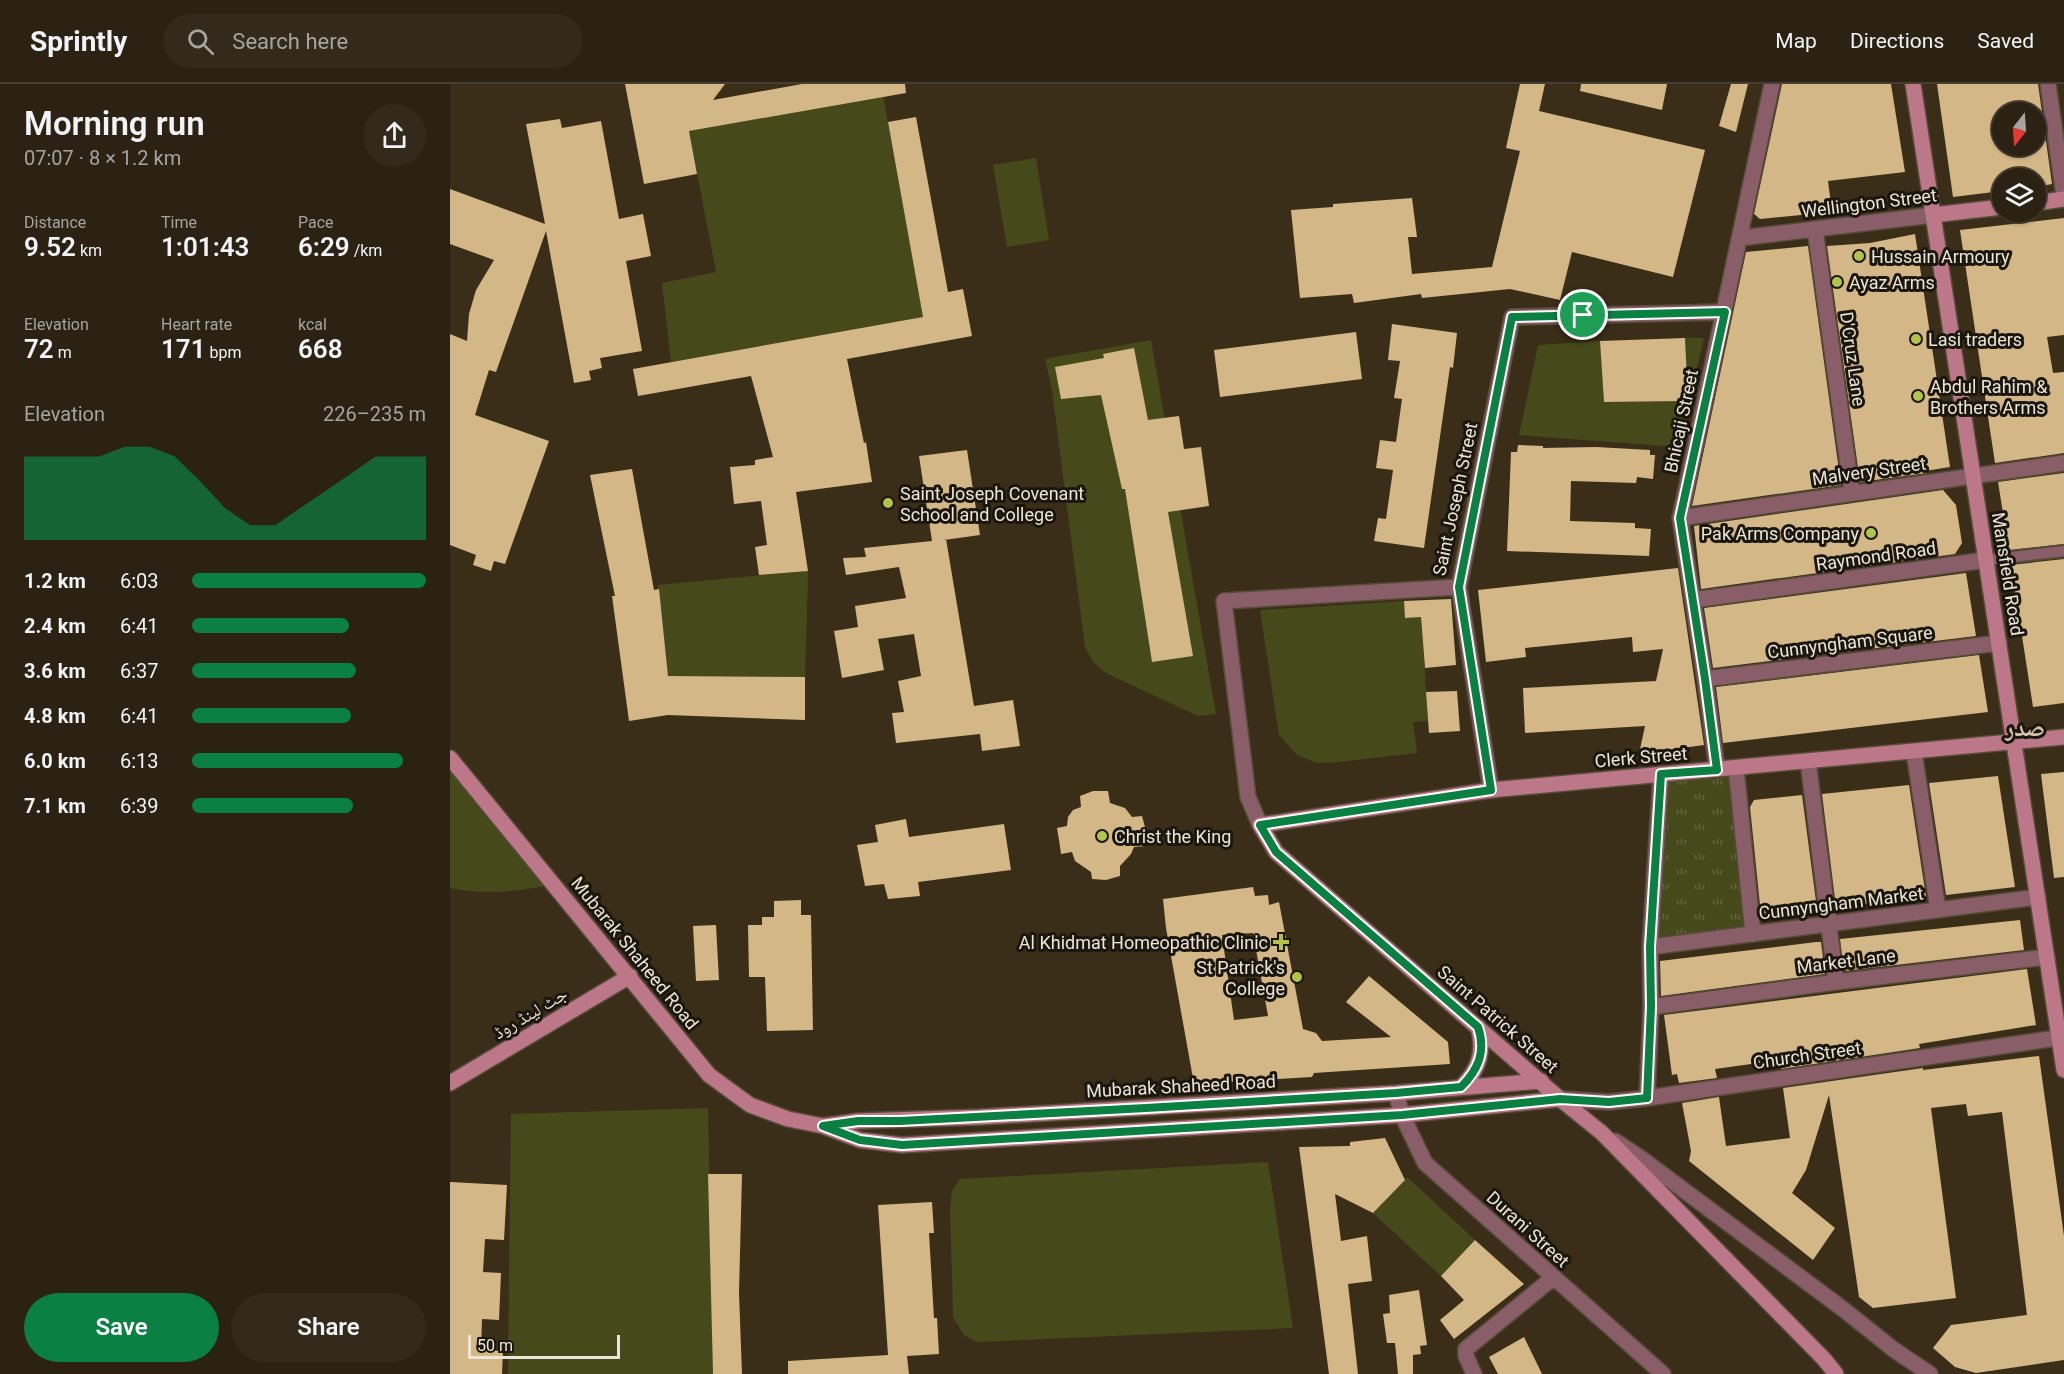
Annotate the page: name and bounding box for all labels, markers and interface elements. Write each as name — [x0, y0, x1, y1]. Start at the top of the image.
search box — [163, 14, 583, 68]
text: Sprintly — [30, 25, 127, 58]
icon: search — [184, 25, 217, 58]
text: Search here — [232, 29, 348, 54]
text: Map — [1775, 29, 1817, 53]
text: Directions — [1850, 29, 1944, 53]
text: Saved — [1977, 29, 2034, 53]
north arrow — [1992, 102, 2046, 156]
map controls — [1992, 102, 2046, 222]
text: Morning run — [24, 104, 205, 143]
button: share — [363, 104, 426, 167]
text: 07:07 · 8 × 1.2 km — [24, 146, 181, 170]
button: layers — [1992, 168, 2046, 222]
street label: Wellington Street — [1800, 184, 1938, 222]
text: Distance — [24, 213, 86, 232]
text: Time — [161, 213, 197, 232]
text: Pace — [298, 213, 334, 232]
text: 9.52 — [24, 232, 76, 262]
text: 1:01:43 — [161, 232, 249, 262]
text: 6:29 — [298, 232, 350, 262]
text: km — [76, 241, 102, 260]
text: /km — [350, 241, 382, 260]
place label: Hussain Armoury — [1871, 246, 2010, 267]
marker: Hussain Armoury — [1852, 249, 1866, 263]
place label: Ayaz Arms — [1849, 272, 1935, 293]
marker: Ayaz Arms — [1830, 275, 1844, 289]
pin — [1557, 289, 1608, 340]
icon: arrive — [1566, 298, 1599, 331]
street label: D'Cruz Lane — [1836, 310, 1870, 408]
text: Elevation — [24, 315, 89, 334]
text: Heart rate — [161, 315, 232, 334]
text: kcal — [298, 315, 327, 334]
place label: Lasi traders — [1928, 329, 2022, 350]
marker: Lasi traders — [1909, 332, 1923, 346]
text: 72 — [24, 334, 54, 364]
text: 171 — [161, 334, 206, 364]
text: 668 — [298, 334, 343, 364]
text: m — [54, 343, 72, 362]
text: bpm — [206, 343, 242, 362]
street label: Bhicaji Street — [1660, 367, 1702, 475]
place label: Abdul Rahim & Brothers Arms — [1930, 376, 2048, 418]
marker: Abdul Rahim & Brothers Arms — [1911, 389, 1925, 403]
text: Elevation — [24, 402, 105, 426]
text: 226–235 m — [323, 402, 426, 426]
street label: Saint Joseph Street — [1428, 420, 1482, 578]
street label: Malvery Street — [1811, 453, 1927, 489]
place label: Saint Joseph Covenant School and College — [900, 483, 1084, 525]
marker: Saint Joseph Covenant School and College — [881, 496, 895, 510]
street label: Mansfield Road — [1988, 511, 2028, 637]
place label: Pak Arms Company — [1701, 523, 1859, 544]
marker: Pak Arms Company — [1864, 526, 1878, 540]
street label: Raymond Road — [1815, 537, 1937, 575]
text: 1.2 km — [24, 569, 86, 593]
text: 6:03 — [120, 569, 159, 593]
text: 2.4 km — [24, 614, 86, 638]
text: 6:41 — [120, 614, 159, 638]
street label: Cunnyngham Square — [1766, 621, 1934, 663]
text: 3.6 km — [24, 659, 86, 683]
text: 6:37 — [120, 659, 159, 683]
text: 4.8 km — [24, 704, 86, 728]
text: 6:41 — [120, 704, 159, 728]
district label: صدر — [2004, 714, 2045, 742]
street label: Clerk Street — [1594, 742, 1688, 772]
text: 6.0 km — [24, 749, 86, 773]
text: 6:13 — [120, 749, 159, 773]
text: 7.1 km — [24, 794, 86, 818]
text: 6:39 — [120, 794, 159, 818]
place label: Christ the King — [1114, 826, 1231, 847]
marker: Christ the King — [1095, 829, 1109, 843]
street label: Mubarak Shaheed Road — [567, 873, 703, 1033]
street label: Cunnyngham Market — [1757, 882, 1925, 924]
place label: Al Khidmat Homeopathic Clinic — [1019, 932, 1268, 953]
marker: Al Khidmat Homeopathic Clinic — [1272, 933, 1290, 951]
street label: Market Lane — [1795, 945, 1897, 977]
place label: St Patrick's College — [1196, 957, 1285, 999]
street label: Saint Patrick Street — [1433, 961, 1563, 1077]
marker: St Patrick's College — [1290, 970, 1304, 984]
street label: جٹ لینڈ روڈ — [489, 983, 571, 1043]
street label: Church Street — [1752, 1037, 1862, 1073]
street label: Mubarak Shaheed Road — [1086, 1071, 1276, 1101]
street label: Durani Street — [1482, 1187, 1574, 1272]
button: Save — [24, 1293, 219, 1362]
button: Share — [231, 1293, 426, 1362]
scale bar — [468, 1332, 620, 1360]
text: 50 m — [477, 1336, 513, 1355]

